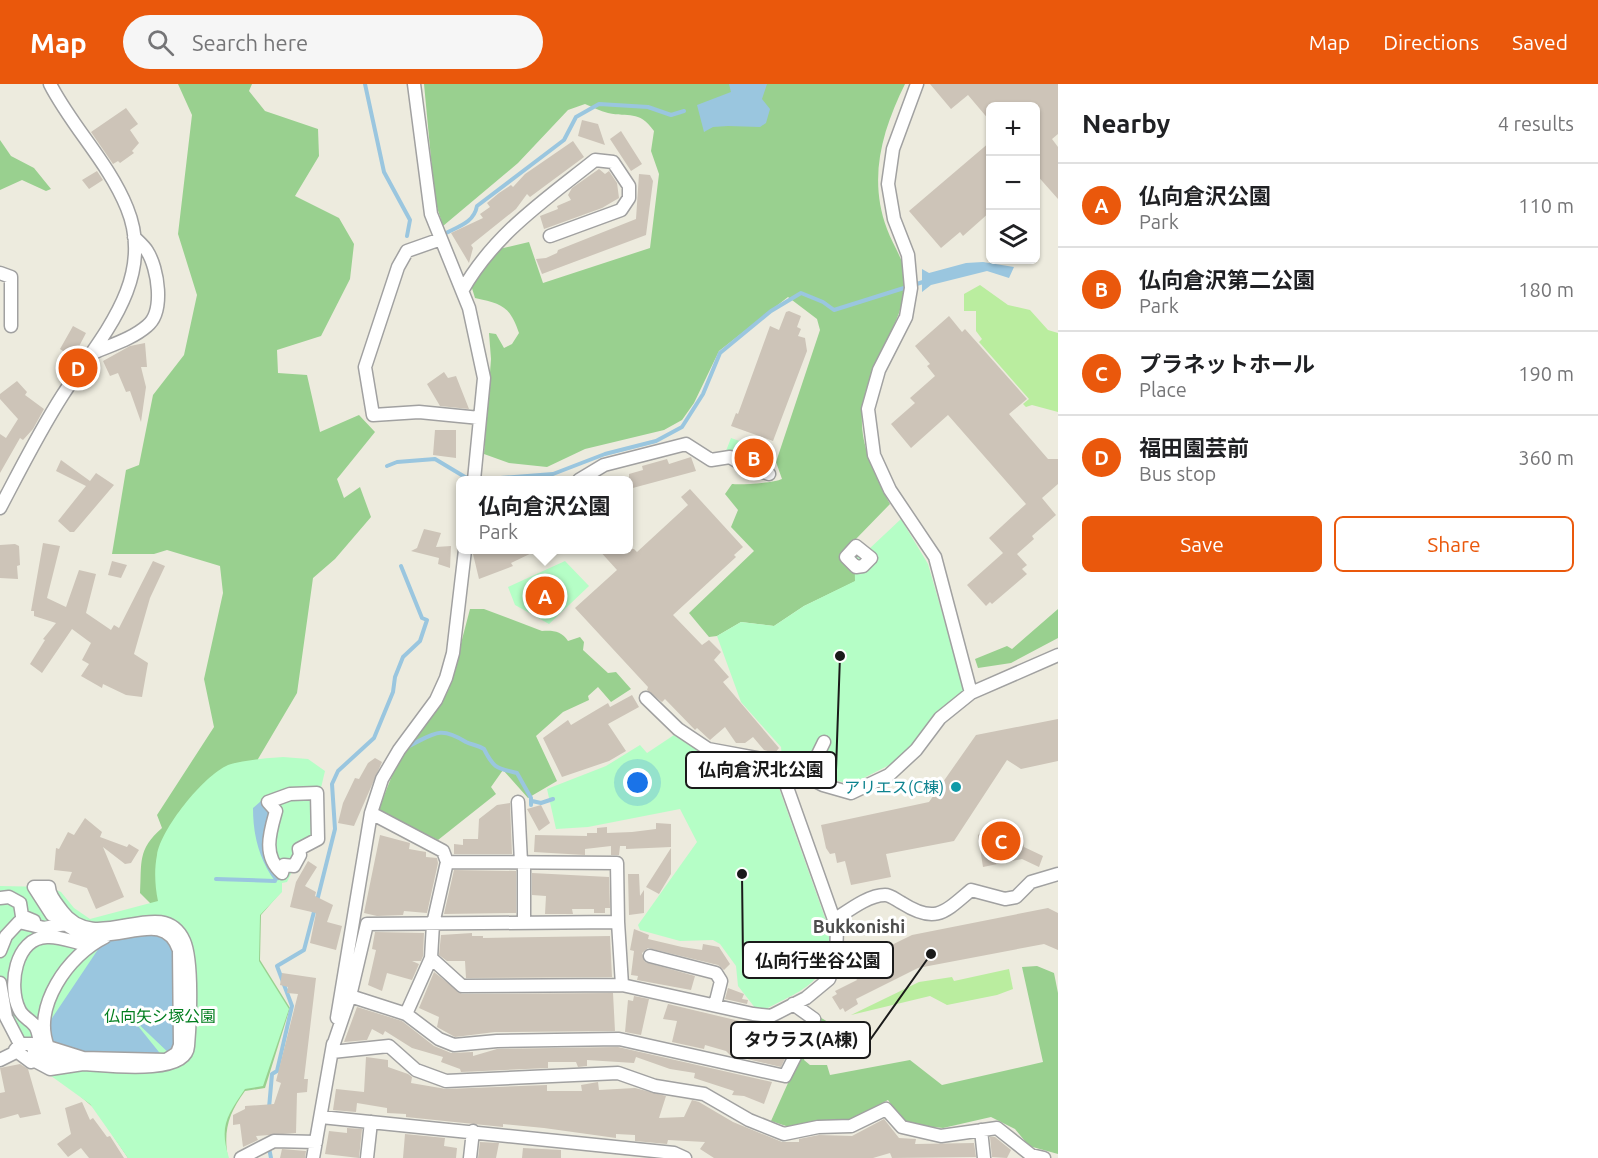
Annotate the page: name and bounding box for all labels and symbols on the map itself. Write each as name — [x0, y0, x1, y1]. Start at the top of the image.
pin: D — [58, 346, 98, 390]
pin: B — [734, 436, 774, 481]
pin: A — [526, 574, 564, 618]
callout: 仏向倉沢北公園 — [686, 752, 836, 788]
text: 仏向倉沢北公園 — [698, 759, 824, 779]
your location — [623, 768, 652, 797]
place label: アリエス(C棟) — [844, 778, 944, 797]
marker: アリエス(C棟) — [949, 780, 963, 794]
pin: C — [982, 818, 1020, 864]
district label: Bukkonishi — [813, 916, 905, 936]
callout: 仏向行坐谷公園 — [743, 942, 893, 978]
text: 仏向行坐谷公園 — [755, 950, 881, 970]
park label: 仏向矢シ塚公園 — [104, 1007, 216, 1025]
callout: タウラス(A棟) — [731, 1022, 870, 1058]
text: タウラス(A棟) — [744, 1029, 858, 1050]

